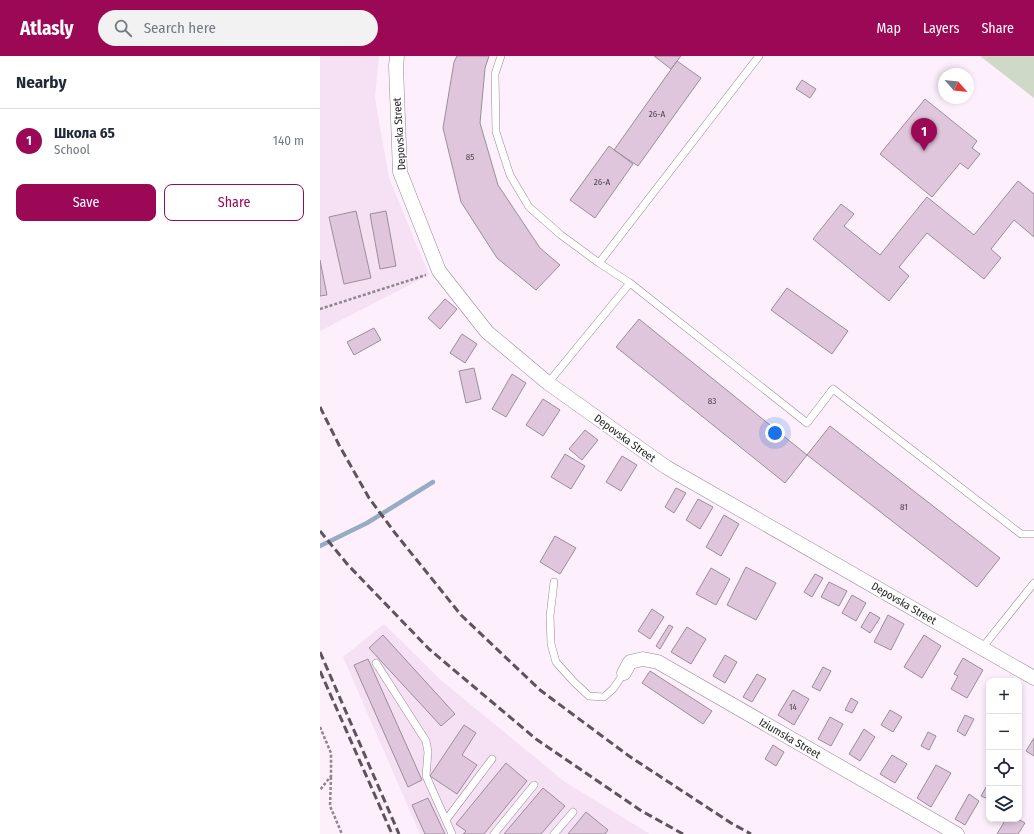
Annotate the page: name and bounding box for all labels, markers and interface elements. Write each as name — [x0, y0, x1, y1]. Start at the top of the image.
search box — [98, 10, 378, 46]
text: Atlasly — [20, 17, 74, 40]
icon: search — [112, 17, 134, 39]
text: Search here — [144, 19, 216, 37]
text: Map — [877, 20, 901, 37]
text: Layers — [923, 20, 959, 37]
text: Share — [981, 20, 1014, 37]
north arrow — [938, 68, 974, 104]
text: Nearby — [16, 72, 67, 93]
street label: Depovska Street — [390, 97, 409, 171]
house number: 26-А — [649, 109, 665, 119]
pin: 1 — [911, 118, 937, 151]
text: Школа 65 — [54, 124, 115, 142]
text: 1 — [26, 133, 32, 148]
text: 140 m — [273, 133, 304, 148]
text: School — [54, 142, 90, 157]
house number: 85 — [466, 152, 474, 162]
house number: 26-А — [594, 177, 610, 187]
button: Save — [16, 184, 156, 221]
button: Share — [164, 184, 304, 221]
house number: 83 — [708, 396, 716, 406]
street label: Depovska Street — [591, 412, 658, 465]
your location — [765, 423, 785, 443]
house number: 81 — [900, 502, 908, 512]
street label: Depovska Street — [869, 580, 939, 627]
map controls — [986, 678, 1022, 822]
button: + — [986, 678, 1022, 714]
house number: 14 — [789, 702, 798, 712]
button: − — [986, 714, 1022, 750]
street label: Iziumska Street — [757, 716, 823, 761]
button: locate — [986, 750, 1022, 786]
button: layers — [986, 786, 1022, 822]

